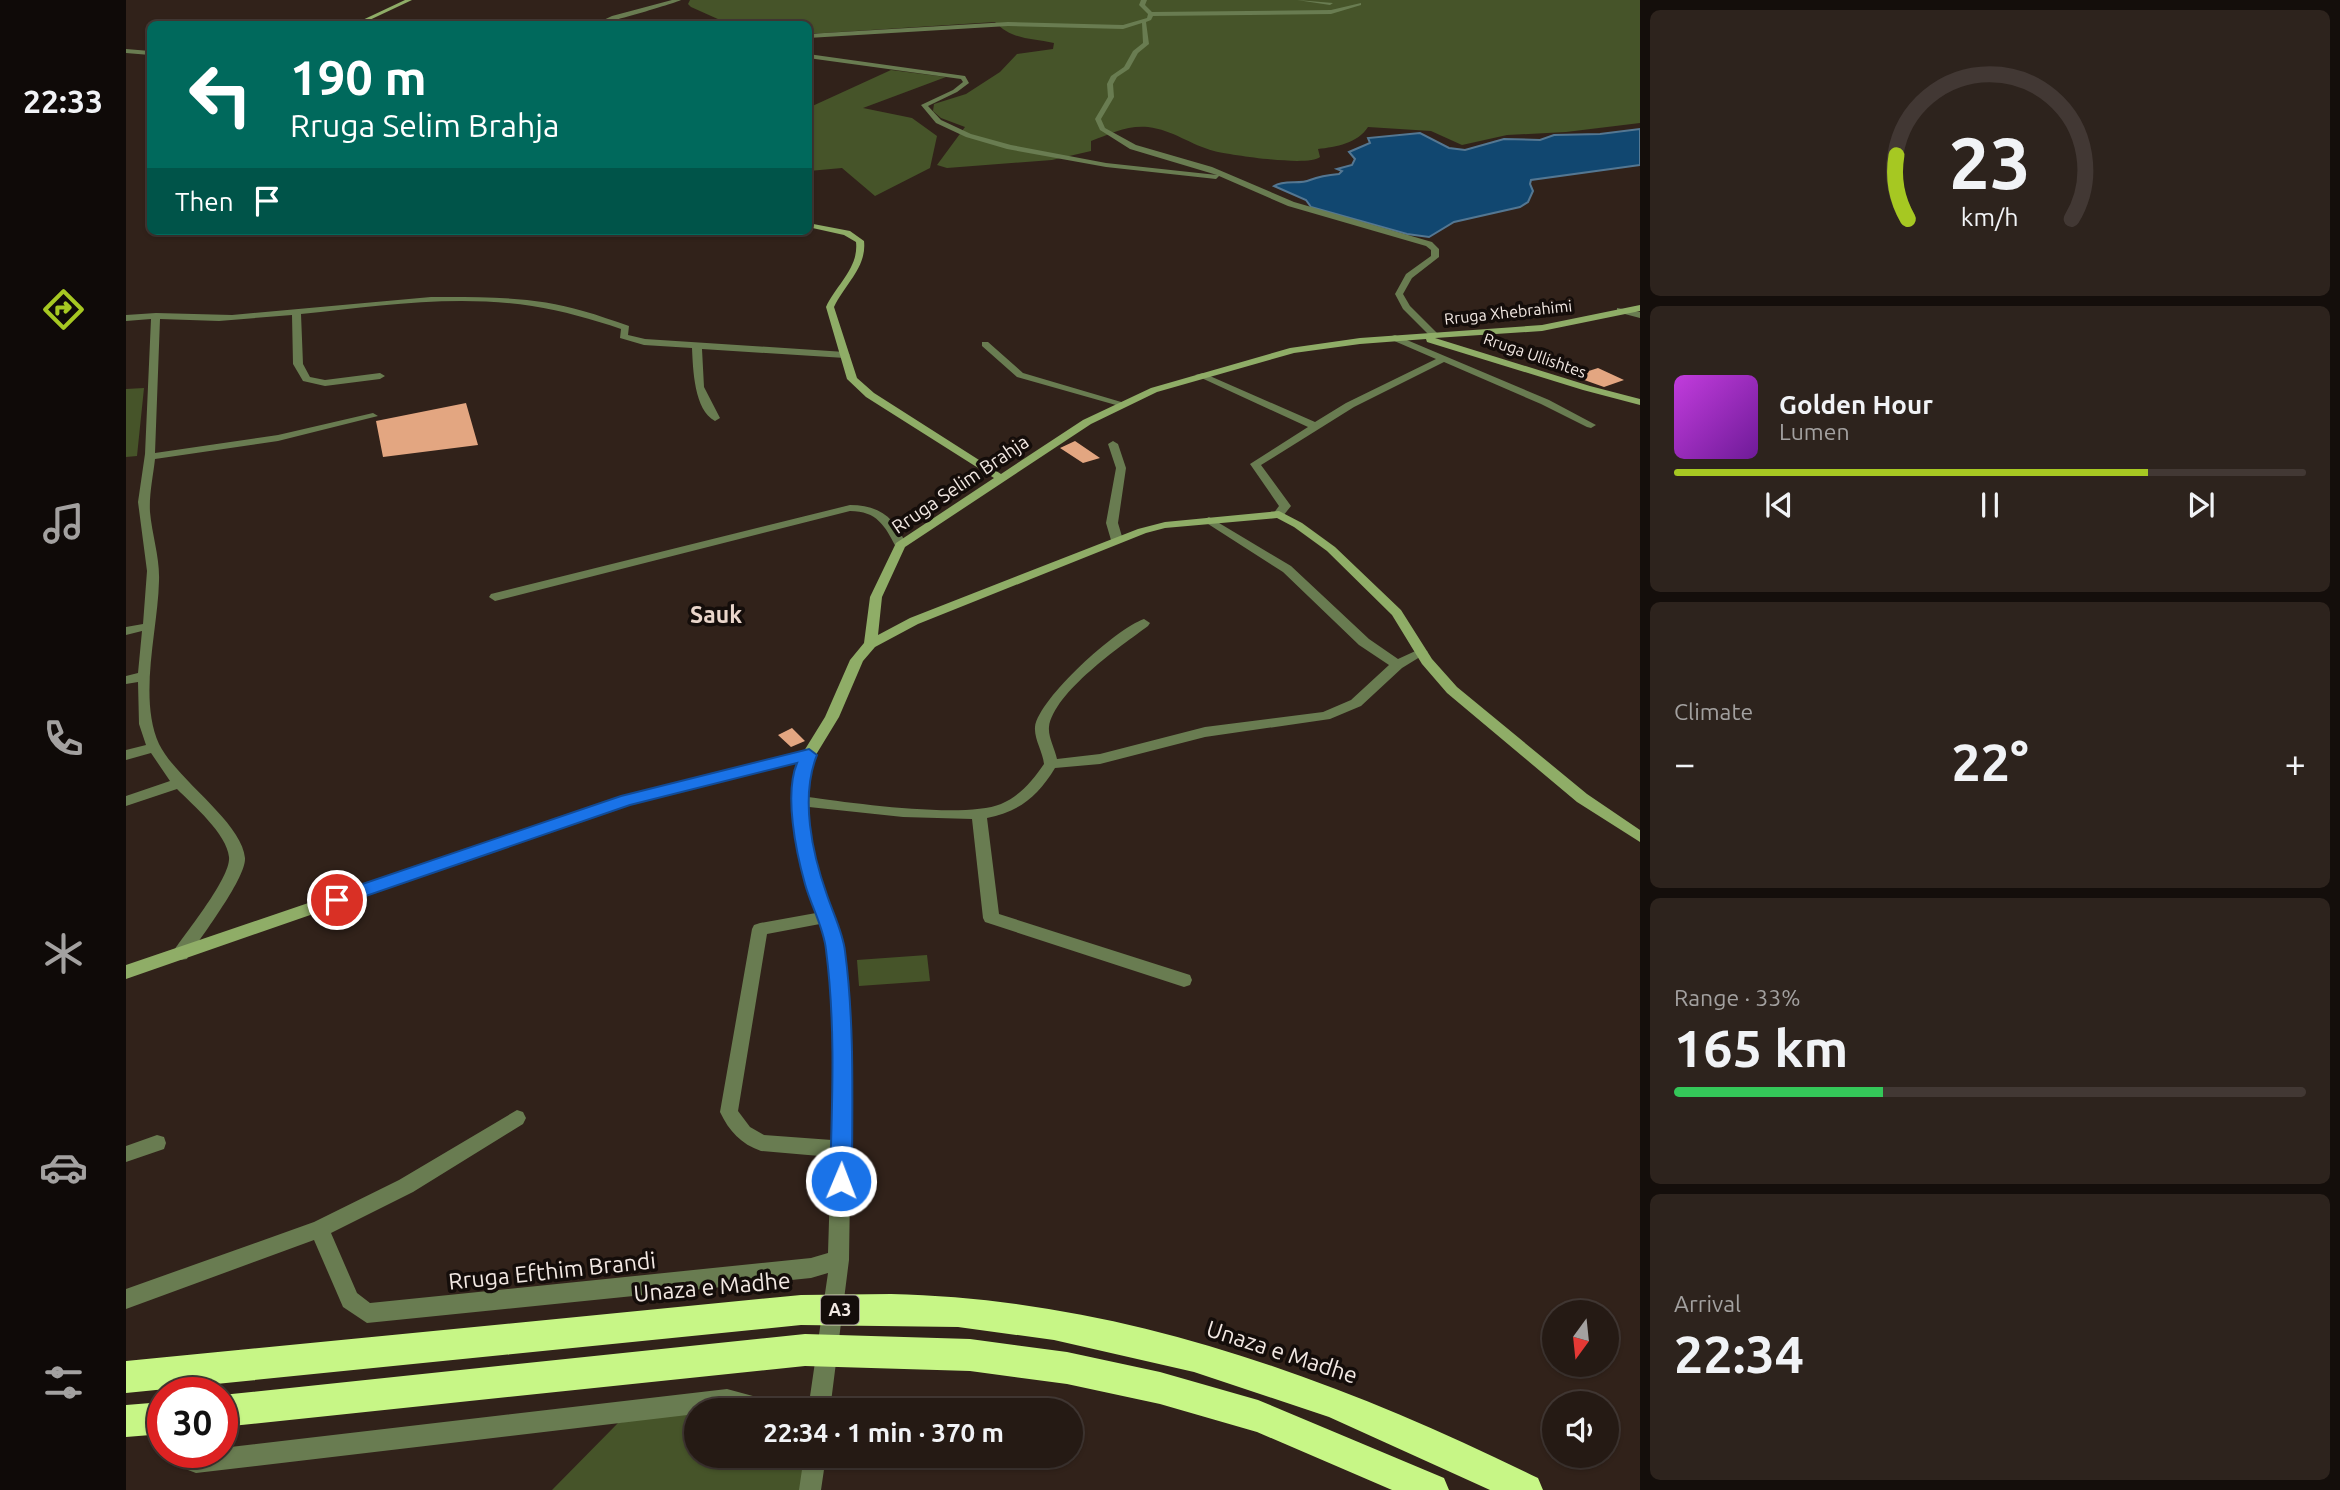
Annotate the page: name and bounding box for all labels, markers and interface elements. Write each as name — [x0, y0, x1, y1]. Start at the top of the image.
icon: left — [175, 49, 266, 140]
text: 190 m — [290, 49, 427, 104]
text: 22:33 — [23, 83, 103, 119]
text: Rruga Selim Brahja — [290, 107, 559, 143]
text: 23 — [1949, 121, 2031, 203]
icon: arrive — [248, 182, 286, 220]
text: Then — [175, 187, 234, 216]
text: km/h — [1961, 203, 2019, 231]
icon: directions — [39, 285, 88, 334]
street label: Rruga Xhebrahimi — [1443, 296, 1573, 328]
street label: Rruga Ullishtes — [1481, 329, 1589, 381]
text: Golden Hour — [1779, 390, 1933, 419]
text: Lumen — [1779, 419, 1850, 444]
street label: Rruga Selim Brahja — [888, 430, 1032, 538]
icon: previous — [1760, 486, 1798, 524]
icon: pause — [1971, 486, 2009, 524]
icon: next — [2182, 486, 2220, 524]
icon: music — [39, 499, 88, 548]
district label: Sauk — [690, 602, 742, 627]
text: Climate — [1674, 699, 1753, 724]
icon: phone — [39, 714, 88, 763]
text: 22° — [1951, 733, 2029, 791]
text: − — [1674, 742, 1695, 784]
text: + — [2285, 742, 2306, 784]
pin — [307, 870, 367, 930]
icon: arrive — [318, 881, 356, 919]
icon: climate — [39, 929, 88, 978]
text: Range · 33% — [1674, 985, 1801, 1010]
text: 165 km — [1674, 1019, 1848, 1077]
icon: car — [39, 1143, 88, 1192]
position arrow — [804, 1144, 878, 1218]
street label: Rruga Efthim Brandi — [447, 1247, 657, 1294]
street label: Unaza e Madhe — [632, 1267, 791, 1306]
text: Arrival — [1674, 1291, 1741, 1316]
road number: A3 — [821, 1296, 859, 1324]
north arrow — [1542, 1300, 1619, 1377]
map controls — [1542, 1300, 1619, 1468]
street label: Unaza e Madhe — [1203, 1315, 1361, 1388]
text: 22:34 — [1674, 1325, 1804, 1383]
icon: filters — [39, 1358, 88, 1407]
speed limit sign: 30 — [147, 1377, 238, 1468]
button: sound — [1542, 1391, 1619, 1468]
text: 22:34 · 1 min · 370 m — [763, 1418, 1004, 1447]

